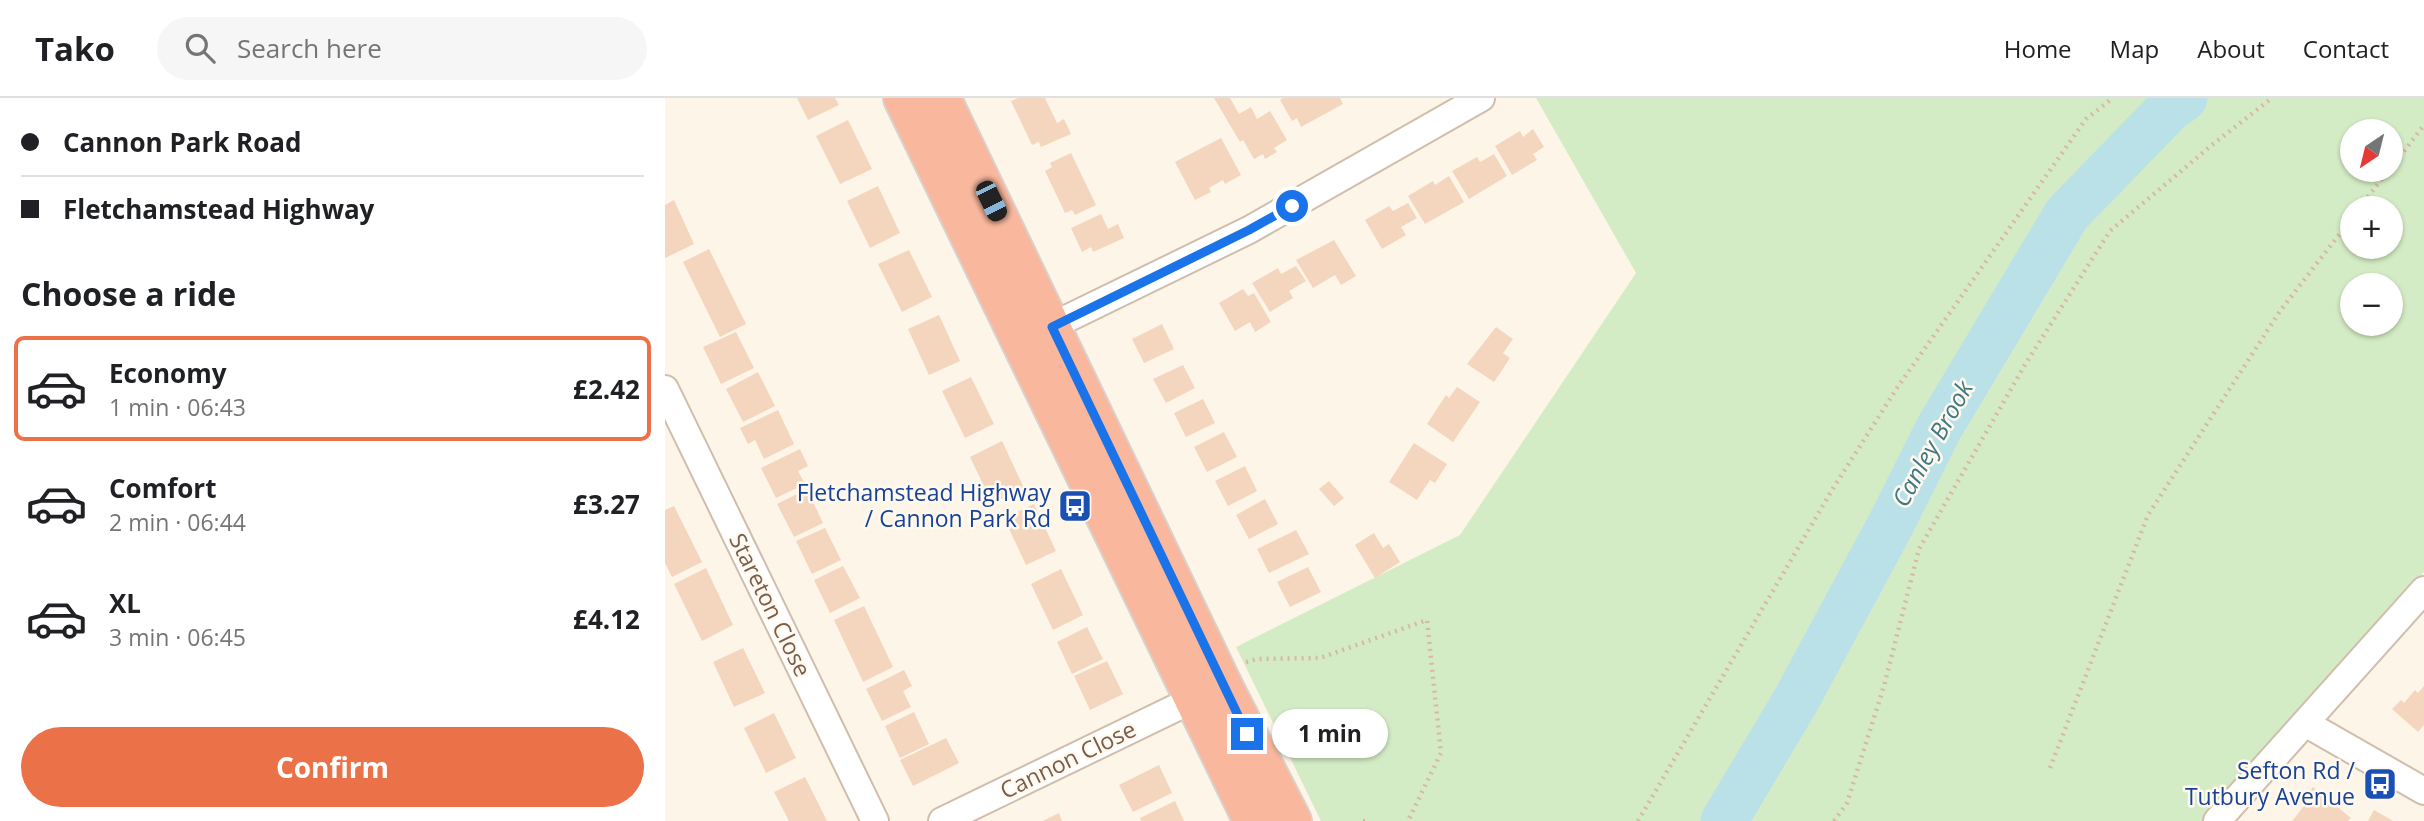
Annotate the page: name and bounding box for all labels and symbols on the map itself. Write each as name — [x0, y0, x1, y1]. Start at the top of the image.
north arrow — [2340, 119, 2403, 182]
car — [973, 178, 1010, 224]
route start — [1276, 190, 1308, 222]
water label: Canley Brook — [1883, 373, 1981, 512]
place label: Fletchamstead Highway / Cannon Park Rd — [797, 476, 1051, 534]
bus stop icon: Fletchamstead Highway / Cannon Park Rd — [1056, 487, 1094, 525]
street label: Stareton Close — [722, 527, 819, 682]
callout: 1 min — [1271, 710, 1387, 758]
street label: Cannon Close — [994, 712, 1141, 806]
route end — [1231, 718, 1263, 750]
place label: Sefton Rd / Tutbury Avenue — [2185, 754, 2356, 812]
bus stop icon: Sefton Rd / Tutbury Avenue — [2361, 765, 2399, 803]

